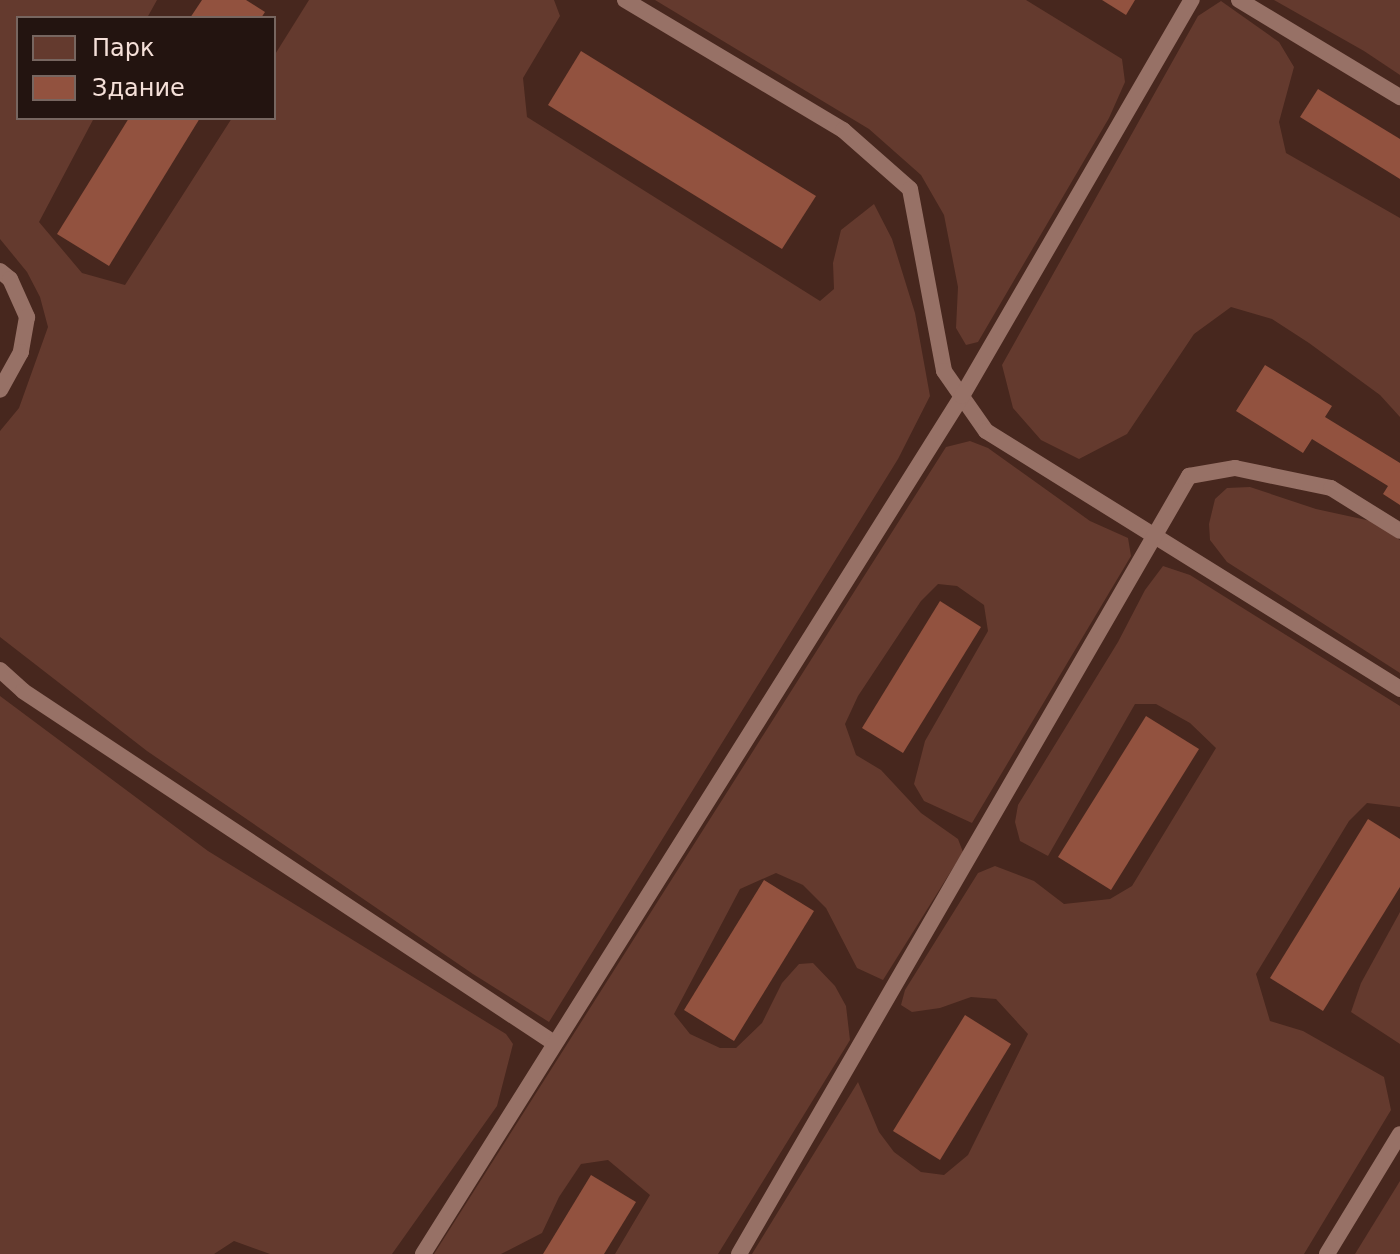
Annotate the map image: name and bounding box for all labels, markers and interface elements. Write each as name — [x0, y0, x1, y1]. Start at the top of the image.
legend — [16, 16, 276, 120]
text: Парк — [92, 34, 154, 62]
text: Здание — [92, 74, 185, 102]

